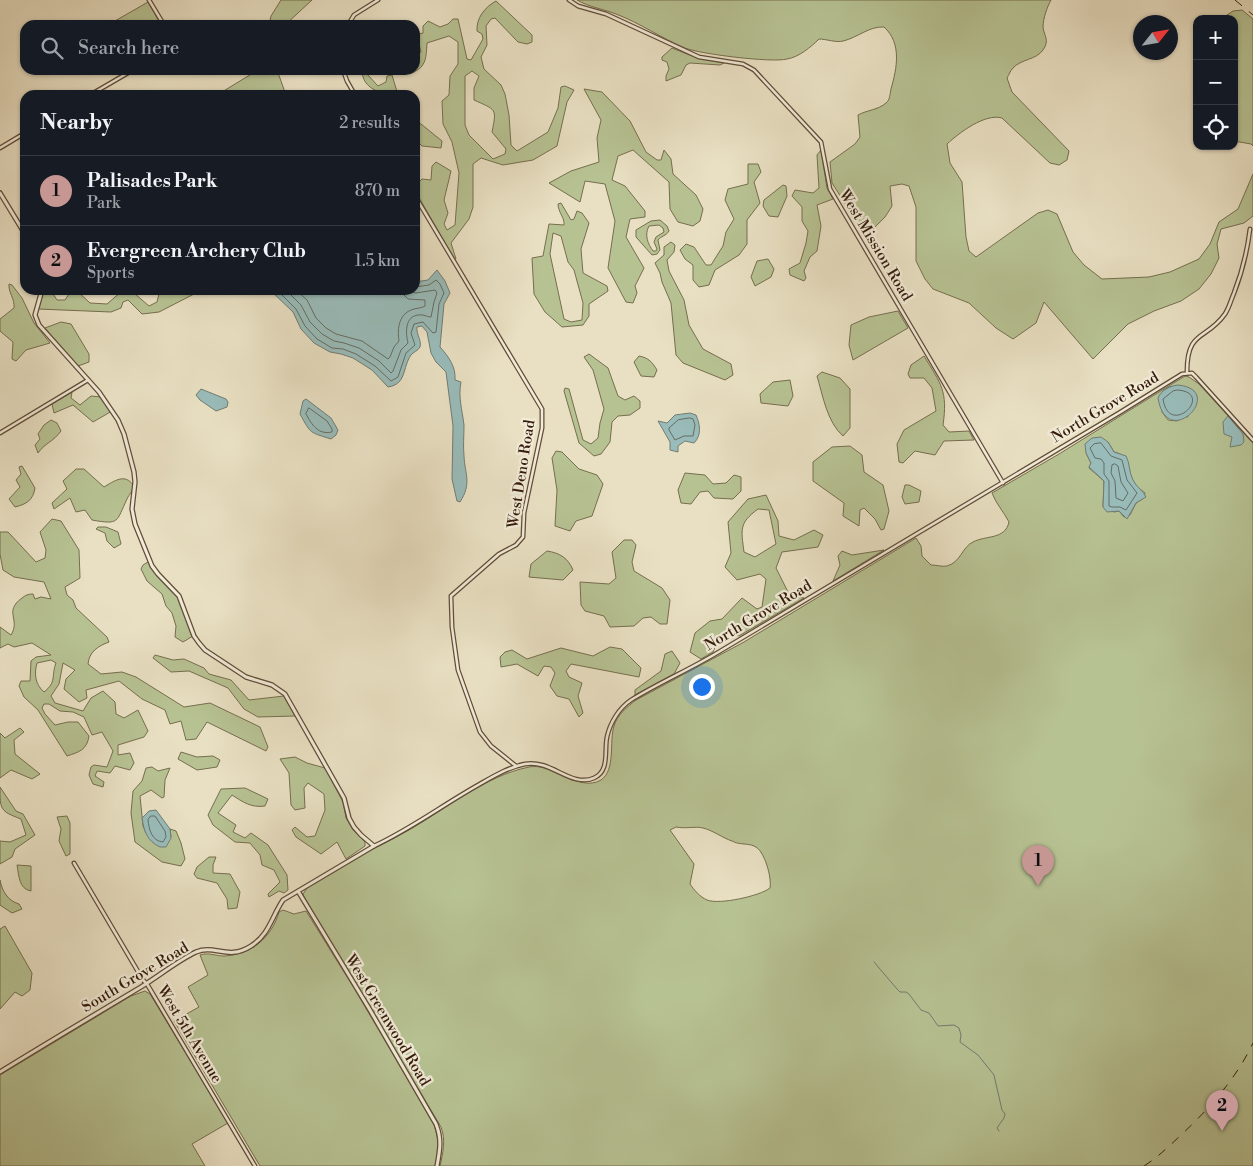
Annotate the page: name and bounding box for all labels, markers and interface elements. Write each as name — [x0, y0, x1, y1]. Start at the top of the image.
north arrow — [1133, 15, 1178, 60]
map controls — [1193, 15, 1238, 150]
button: + — [1193, 15, 1238, 60]
search box — [20, 20, 420, 75]
icon: search — [38, 34, 66, 62]
text: Search here — [78, 36, 179, 60]
button: − — [1193, 60, 1238, 105]
button: locate — [1193, 105, 1238, 150]
text: Nearby — [40, 110, 113, 136]
text: 2 results — [339, 113, 400, 133]
text: Palisades Park — [87, 169, 218, 193]
text: 1 — [52, 181, 60, 201]
text: 870 m — [355, 181, 400, 201]
street label: West Mission Road — [834, 185, 917, 305]
text: Park — [87, 193, 120, 213]
text: Evergreen Archery Club — [87, 239, 306, 263]
text: 2 — [51, 251, 61, 271]
text: 1.5 km — [355, 251, 400, 271]
text: Sports — [87, 263, 134, 283]
street label: North Grove Road — [1048, 368, 1163, 447]
street label: West Deno Road — [503, 418, 540, 531]
street label: North Grove Road — [701, 576, 816, 655]
your location — [689, 674, 715, 700]
pin: 1 — [1022, 845, 1054, 886]
street label: South Grove Road — [78, 938, 193, 1017]
street label: West Greenwood Road — [340, 950, 435, 1090]
street label: West 5th Avenue — [152, 981, 226, 1087]
pin: 2 — [1206, 1090, 1238, 1131]

